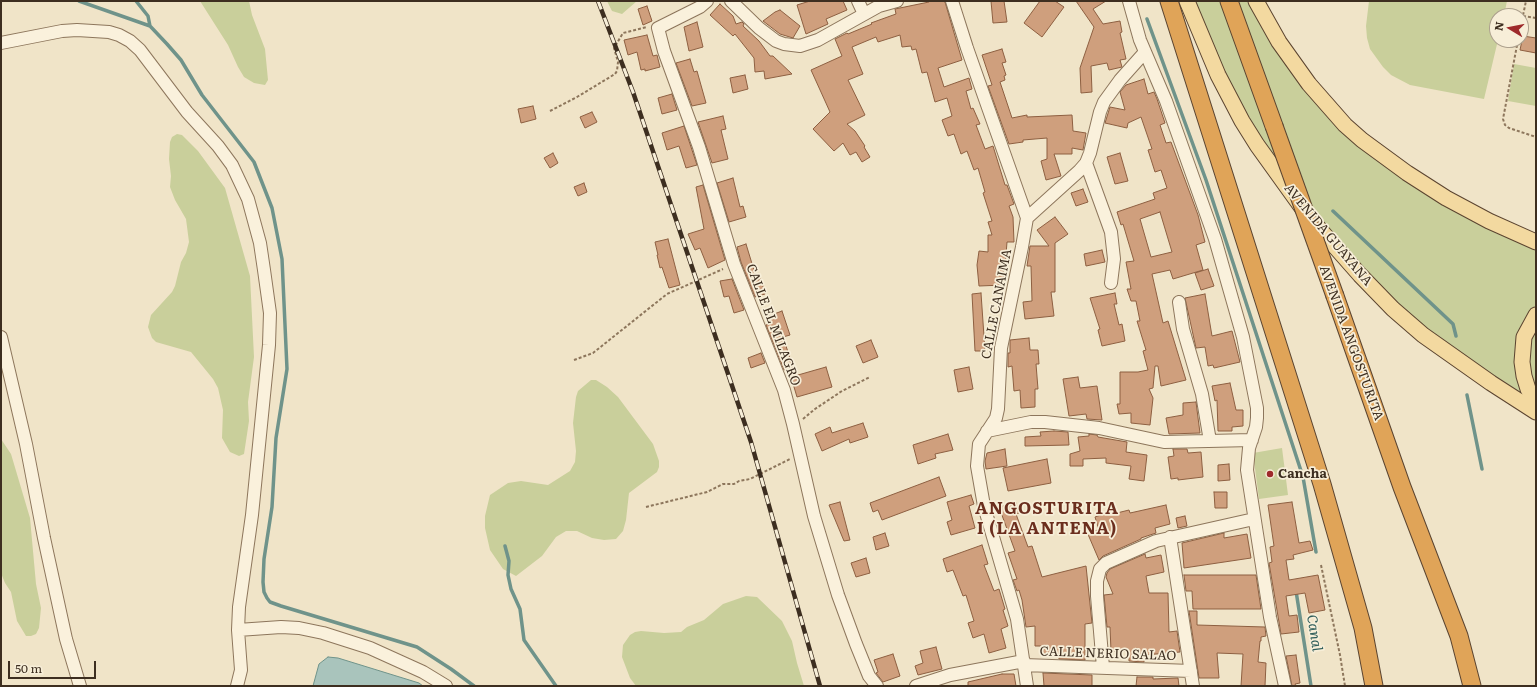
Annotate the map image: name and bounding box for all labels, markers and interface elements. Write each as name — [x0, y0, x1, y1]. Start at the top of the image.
north arrow — [1489, 8, 1529, 48]
text: N — [1489, 20, 1507, 32]
street label: AVENIDA GUAYANA — [1281, 181, 1375, 289]
street label: CALLE CANAIMA — [979, 248, 1015, 360]
street label: CALLE EL MILAGRO — [743, 262, 803, 388]
street label: AVENIDA ANGOSTURITA — [1316, 263, 1386, 423]
place label: Cancha — [1278, 466, 1327, 482]
marker: Cancha — [1265, 469, 1275, 479]
district label: ANGOSTURITA I (LA ANTENA) — [975, 499, 1119, 539]
water label: Canal — [1303, 614, 1325, 652]
street label: CALLE NERIO SALAO — [1039, 644, 1177, 664]
scale bar — [10, 653, 98, 679]
text: 50 m — [15, 659, 42, 677]

